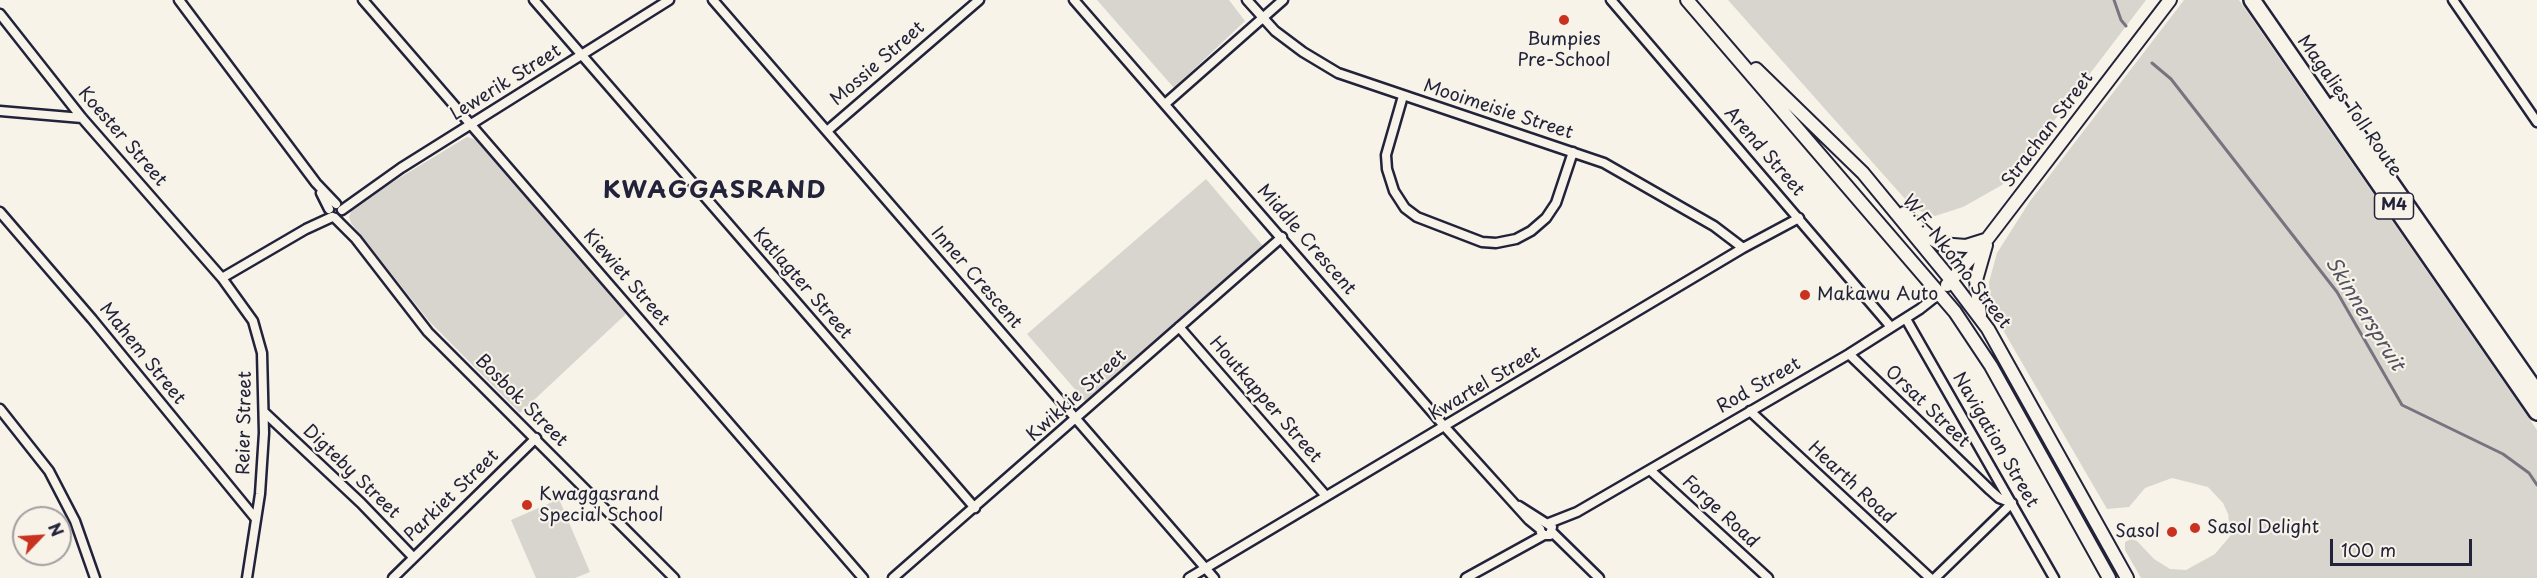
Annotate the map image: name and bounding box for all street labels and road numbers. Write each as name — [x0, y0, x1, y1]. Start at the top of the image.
street label: Mossie Street — [827, 17, 929, 111]
street label: Magalies Toll Route — [2292, 31, 2406, 181]
street label: Lewerik Street — [447, 40, 565, 126]
street label: Strachan Street — [1998, 68, 2098, 192]
street label: Mooimeisie Street — [1420, 76, 1576, 144]
street label: Koester Street — [73, 83, 171, 191]
street label: Arend Street — [1719, 103, 1809, 201]
street label: Middle Crescent — [1252, 180, 1360, 300]
street label: W.F. Nkomo Street — [1897, 191, 2015, 333]
road number: M4 — [2374, 193, 2414, 219]
street label: Inner Crescent — [926, 223, 1026, 333]
street label: Katlagter Street — [748, 224, 856, 344]
street label: Kiewiet Street — [578, 225, 674, 331]
street label: Mahem Street — [94, 299, 190, 409]
street label: Houtkapper Street — [1204, 332, 1326, 468]
street label: Kwartel Street — [1425, 342, 1545, 426]
street label: Kwikkie Street — [1023, 345, 1131, 447]
street label: Bosbok Street — [470, 350, 572, 452]
street label: Rod Street — [1713, 353, 1805, 419]
street label: Orsat Street — [1880, 361, 1974, 453]
street label: Navigation Street — [1948, 369, 2042, 511]
street label: Reier Street — [233, 371, 257, 475]
street label: Digteby Street — [298, 420, 404, 524]
street label: Hearth Road — [1803, 437, 1899, 529]
street label: Parkiet Street — [400, 446, 504, 546]
street label: Forge Road — [1677, 471, 1763, 553]

